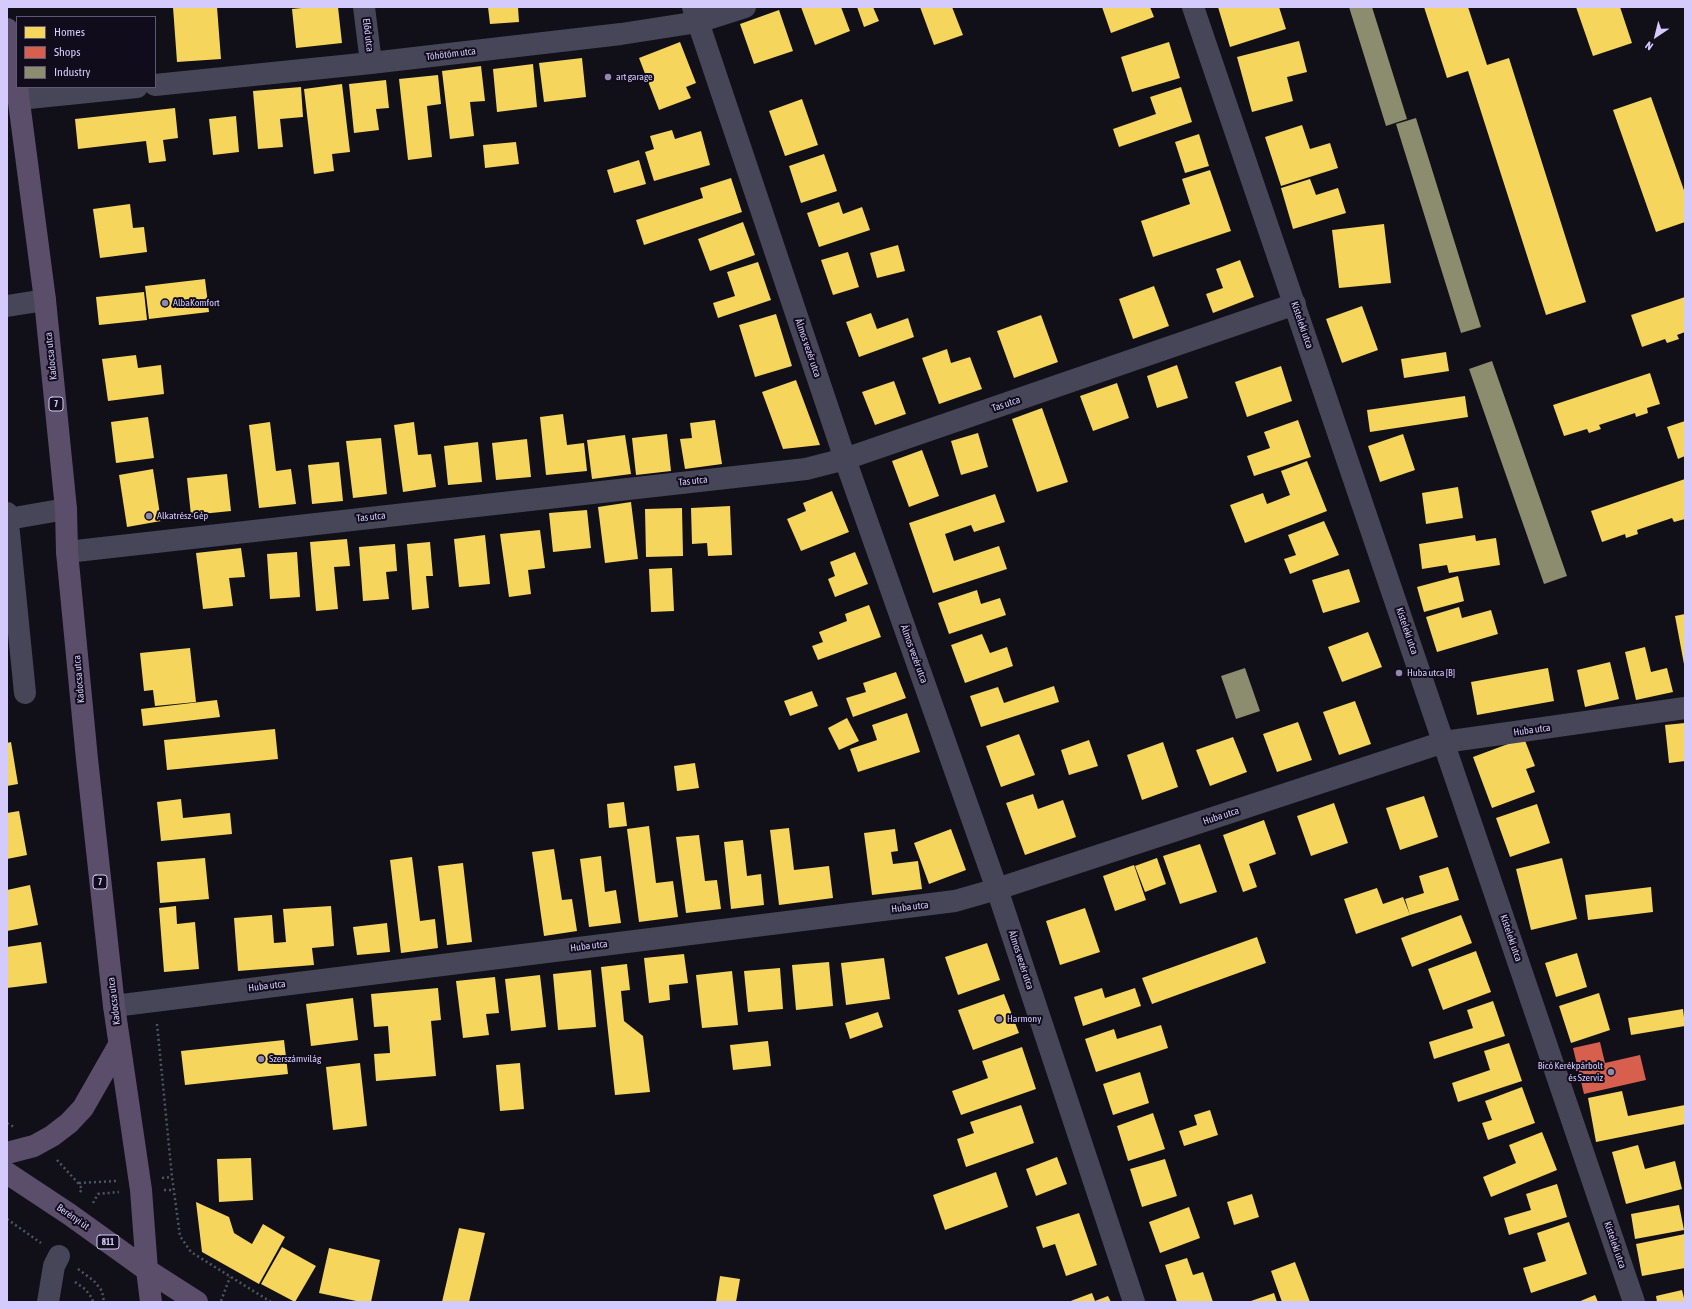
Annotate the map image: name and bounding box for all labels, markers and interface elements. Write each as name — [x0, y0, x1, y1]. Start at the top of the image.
legend — [16, 16, 156, 88]
north arrow — [1636, 16, 1676, 56]
street label: Előd utca — [360, 18, 376, 52]
text: Homes — [54, 25, 85, 39]
text: N — [1643, 39, 1655, 53]
text: Shops — [54, 45, 80, 59]
street label: Töhötöm utca — [425, 45, 477, 63]
text: Industry — [54, 65, 91, 79]
place label: art garage — [616, 71, 653, 83]
marker: art garage — [603, 72, 613, 82]
place label: AlbaKomfort — [173, 297, 220, 309]
marker: AlbaKomfort — [160, 298, 170, 308]
street label: Kisteleki utca — [1288, 300, 1316, 350]
street label: Álmos vezér utca — [792, 317, 824, 379]
street label: Kadocsa utca — [43, 332, 59, 380]
street label: Tas utca — [990, 394, 1022, 414]
road number: 7 — [49, 397, 63, 411]
street label: Tas utca — [678, 474, 708, 488]
place label: Alkatrész-Gép — [157, 510, 208, 522]
street label: Tas utca — [356, 510, 386, 524]
marker: Alkatrész-Gép — [144, 511, 154, 521]
street label: Kisteleki utca — [1393, 606, 1421, 656]
street label: Álmos vezér utca — [898, 623, 930, 685]
street label: Kadocsa utca — [71, 655, 87, 703]
place label: Huba utca [B] — [1407, 667, 1455, 679]
marker: Huba utca [B] — [1394, 668, 1404, 678]
street label: Huba utca — [1513, 721, 1551, 739]
street label: Huba utca — [1201, 805, 1241, 827]
road number: 7 — [93, 875, 107, 889]
street label: Huba utca — [891, 899, 929, 915]
street label: Kisteleki utca — [1497, 913, 1525, 963]
street label: Álmos vezér utca — [1006, 929, 1036, 991]
street label: Huba utca — [570, 938, 608, 954]
street label: Kadocsa utca — [105, 976, 123, 1026]
street label: Huba utca — [248, 978, 286, 994]
place label: Harmony — [1007, 1013, 1041, 1025]
marker: Harmony — [994, 1014, 1004, 1024]
place label: Szerszámvilág — [269, 1053, 321, 1065]
marker: Szerszámvilág — [256, 1054, 266, 1064]
place label: Bicó Kerékpárbolt és Szerviz — [1538, 1060, 1603, 1084]
marker: Bicó Kerékpárbolt és Szerviz — [1606, 1067, 1616, 1077]
street label: Berényi út — [54, 1201, 92, 1233]
street label: Kisteleki utca — [1601, 1220, 1629, 1270]
road number: 811 — [97, 1235, 119, 1249]

